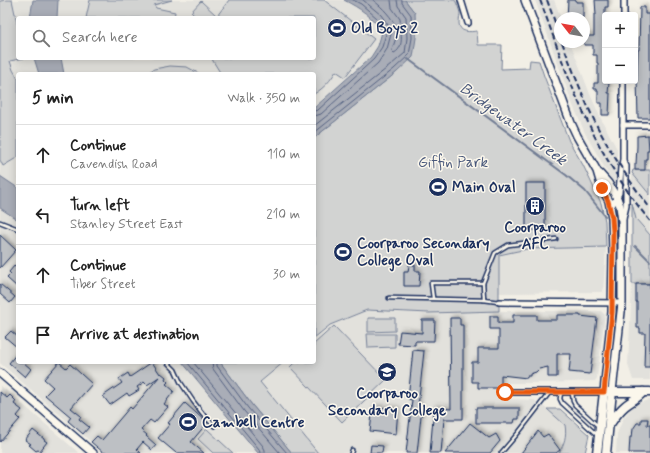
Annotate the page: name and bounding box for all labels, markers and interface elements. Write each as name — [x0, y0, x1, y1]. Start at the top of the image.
north arrow — [554, 12, 590, 48]
map controls — [602, 12, 638, 84]
button: + — [602, 12, 638, 48]
search box — [16, 16, 316, 60]
sports icon: Old Boys 2 — [326, 17, 348, 39]
place label: Old Boys 2 — [351, 19, 419, 39]
icon: search — [30, 27, 52, 49]
text: Search here — [62, 28, 138, 48]
button: − — [602, 48, 638, 84]
water label: Bridgewater Creek — [455, 78, 572, 171]
text: 5 min — [32, 87, 74, 109]
text: Walk · 350 m — [227, 90, 300, 107]
text: Continue — [70, 136, 126, 156]
icon: ahead — [32, 144, 54, 166]
text: 110 m — [267, 146, 300, 163]
park label: Giffin Park — [418, 153, 488, 173]
text: Cavendish Road — [70, 156, 158, 173]
sports icon: Main Oval — [427, 176, 449, 198]
place label: Main Oval — [452, 178, 516, 198]
route end — [593, 179, 611, 197]
building icon: Coorparoo AFC — [524, 195, 546, 217]
text: Turn left — [70, 196, 130, 216]
icon: left — [32, 204, 54, 226]
text: 210 m — [266, 206, 300, 223]
text: Stanley Street East — [70, 216, 183, 233]
place label: Coorparoo AFC — [504, 218, 566, 255]
place label: Coorparoo Secondary College Oval — [357, 234, 490, 272]
sports icon: Coorparoo Secondary College Oval — [332, 241, 354, 263]
text: Continue — [70, 256, 126, 276]
icon: ahead — [32, 264, 54, 286]
text: 30 m — [273, 266, 300, 283]
text: Tiber Street — [70, 276, 136, 293]
icon: arrive — [32, 324, 54, 346]
text: Arrive at destination — [70, 325, 199, 345]
school or university icon: Coorparoo Secondary College — [376, 361, 398, 383]
route start — [496, 383, 514, 401]
place label: Coorparoo Secondary College — [328, 384, 446, 422]
sports icon: Cambell Centre — [177, 411, 199, 433]
place label: Cambell Centre — [202, 413, 305, 433]

